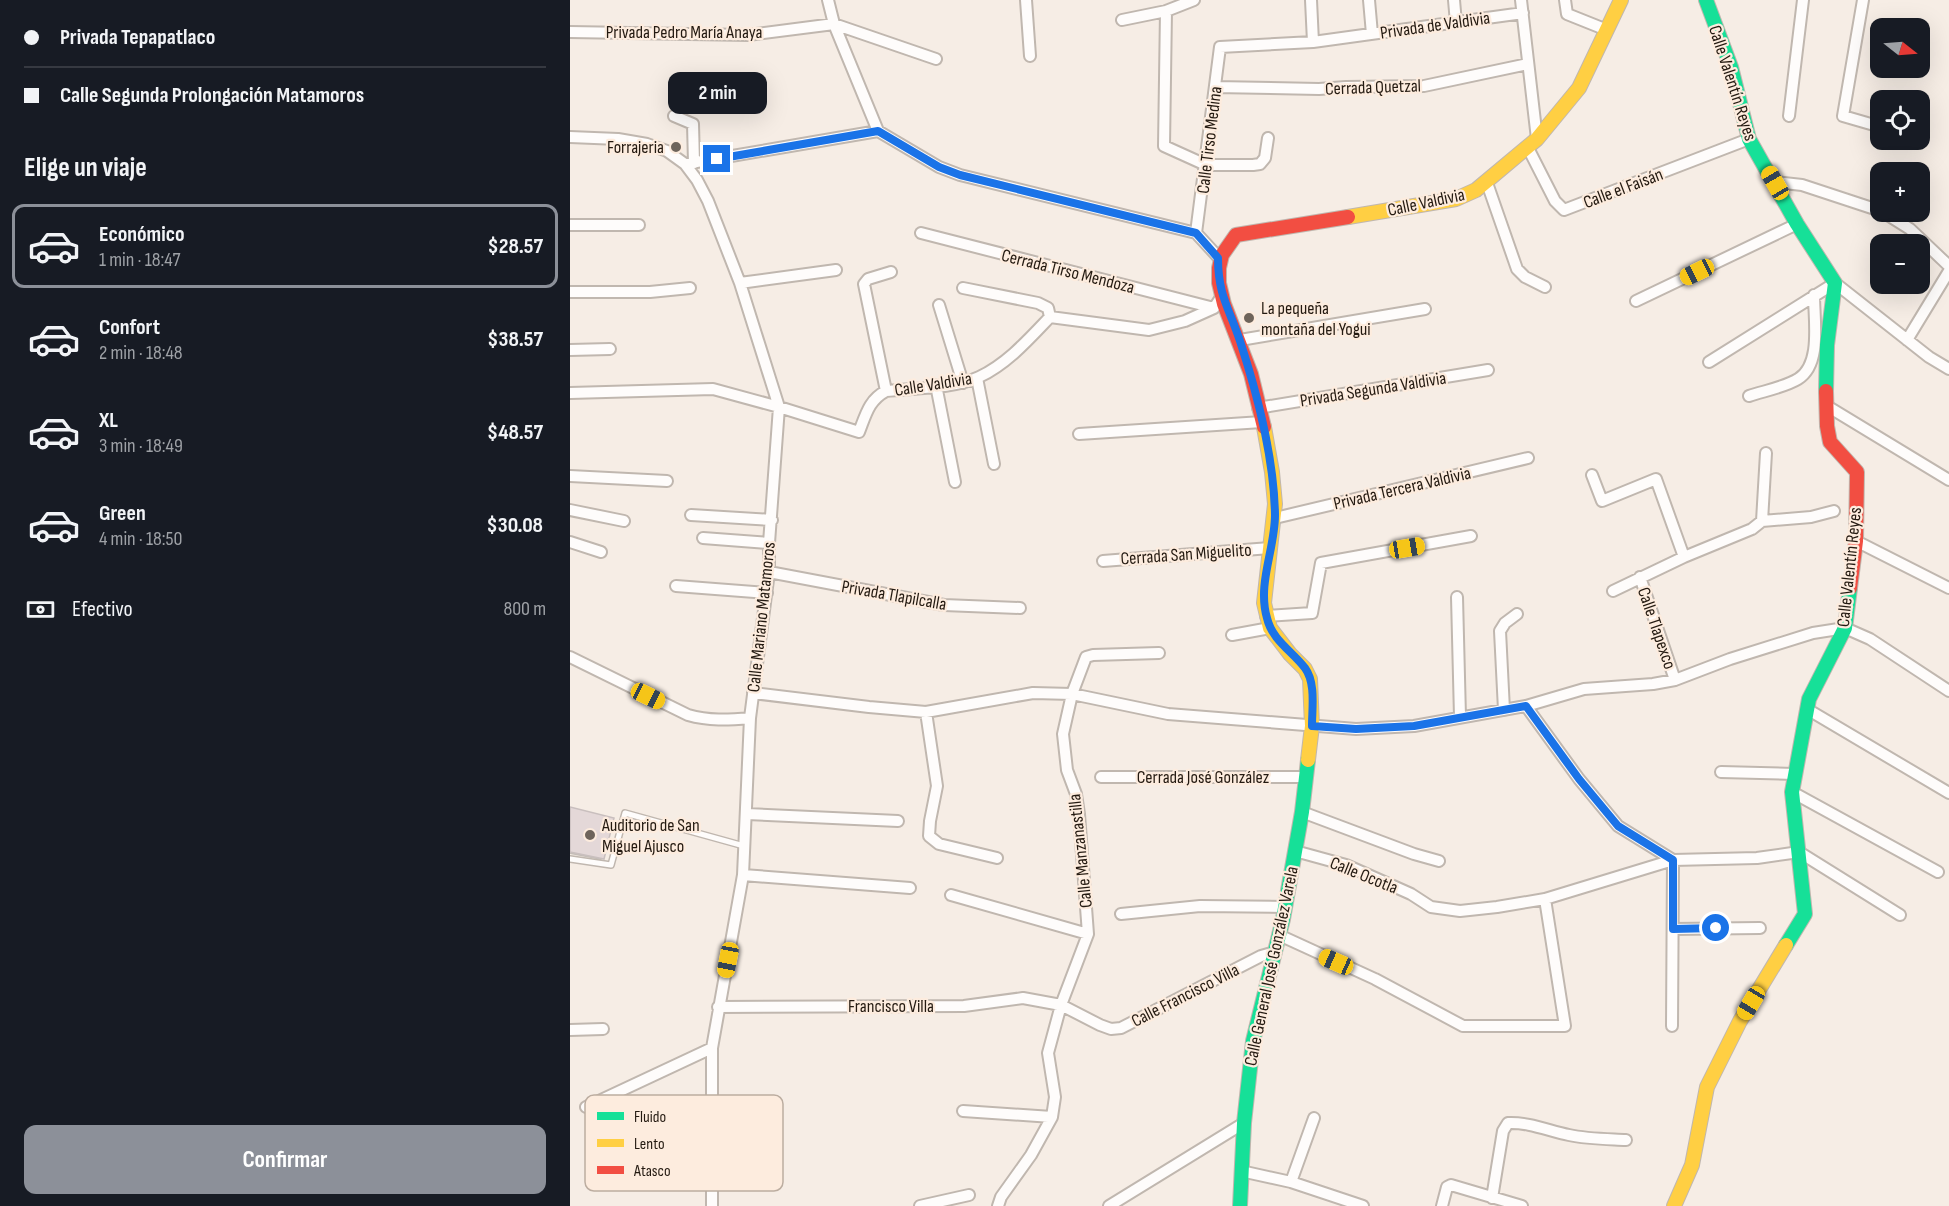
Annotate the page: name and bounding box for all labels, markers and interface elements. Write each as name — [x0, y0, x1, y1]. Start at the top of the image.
street label: Privada de Valdivia — [1379, 7, 1491, 44]
north arrow — [1870, 18, 1930, 78]
map controls — [1870, 18, 1930, 294]
street label: Privada Pedro María Anaya — [606, 22, 762, 43]
street label: Calle Valentín Reyes — [1704, 23, 1761, 144]
text: Privada Tepapatlaco — [60, 24, 215, 51]
callout: 2 min — [668, 72, 766, 114]
street label: Cerrada Quetzal — [1325, 75, 1421, 100]
text: 2 min — [698, 81, 737, 105]
text: Calle Segunda Prolongación Matamoros — [60, 82, 364, 109]
street label: Calle Tirso Medina — [1192, 85, 1227, 195]
button: locate — [1870, 90, 1930, 150]
place label: Forrajeria — [607, 137, 664, 158]
marker: Forrajeria — [669, 140, 683, 154]
route end — [703, 145, 730, 172]
text: Elige un viaje — [24, 152, 147, 184]
button: + — [1870, 162, 1930, 222]
car — [1758, 163, 1792, 203]
street label: Calle el Faisán — [1580, 164, 1666, 213]
street label: Calle Valdivia — [1386, 184, 1467, 221]
icon: car — [27, 219, 81, 273]
text: Económico — [99, 221, 185, 248]
text: $28.57 — [488, 233, 543, 260]
button: − — [1870, 234, 1930, 294]
street label: Cerrada Tirso Mendoza — [999, 245, 1137, 298]
text: 1 min · 18:47 — [99, 248, 180, 272]
car — [1677, 256, 1717, 288]
place label: La pequeña montaña del Yogui — [1261, 298, 1371, 340]
marker: La pequeña montaña del Yogui — [1242, 311, 1256, 325]
icon: car — [27, 312, 81, 366]
text: Confort — [99, 314, 160, 341]
text: $38.57 — [487, 326, 543, 353]
text: 2 min · 18:48 — [99, 341, 183, 365]
street label: Calle Valdivia — [893, 368, 973, 401]
street label: Privada Segunda Valdivia — [1299, 368, 1448, 411]
icon: car — [27, 405, 81, 459]
text: XL — [99, 407, 118, 434]
text: $48.57 — [487, 419, 543, 446]
text: 3 min · 18:49 — [99, 434, 183, 458]
street label: Privada Tercera Valdivia — [1331, 462, 1473, 514]
icon: car — [27, 498, 81, 552]
text: Green — [99, 500, 146, 527]
street label: Calle Valentín Reyes — [1833, 506, 1866, 628]
text: $30.08 — [487, 512, 543, 539]
text: 4 min · 18:50 — [99, 527, 182, 551]
car — [1388, 536, 1426, 560]
street label: Cerrada San Miguelito — [1120, 539, 1252, 570]
street label: Calle Mariano Matamoros — [743, 541, 780, 693]
street label: Privada Tlapilcalla — [840, 576, 948, 615]
street label: Calle Tlapexco — [1633, 584, 1680, 672]
icon: cash — [24, 593, 57, 626]
text: Efectivo — [72, 596, 133, 623]
text: 800 m — [503, 597, 546, 621]
car — [628, 680, 668, 712]
street label: Cerrada José González — [1137, 767, 1270, 788]
street label: Calle Manzanastilla — [1064, 793, 1097, 909]
place label: Auditorio de San Miguel Ajusco — [601, 815, 700, 857]
marker: Auditorio de San Miguel Ajusco — [583, 828, 597, 842]
street label: Calle Ocotla — [1327, 852, 1401, 899]
street label: Calle General José González Varela — [1240, 864, 1303, 1068]
route start — [1702, 914, 1729, 941]
car — [716, 941, 740, 979]
car — [1316, 946, 1356, 978]
street label: Calle Francisco Villa — [1128, 959, 1243, 1032]
car — [1734, 983, 1768, 1023]
street label: Francisco Villa — [848, 996, 934, 1017]
legend — [585, 1095, 783, 1191]
text: Fluido — [634, 1108, 666, 1127]
button: Confirmar — [24, 1125, 546, 1194]
text: Lento — [634, 1135, 665, 1154]
text: Atasco — [633, 1162, 671, 1181]

